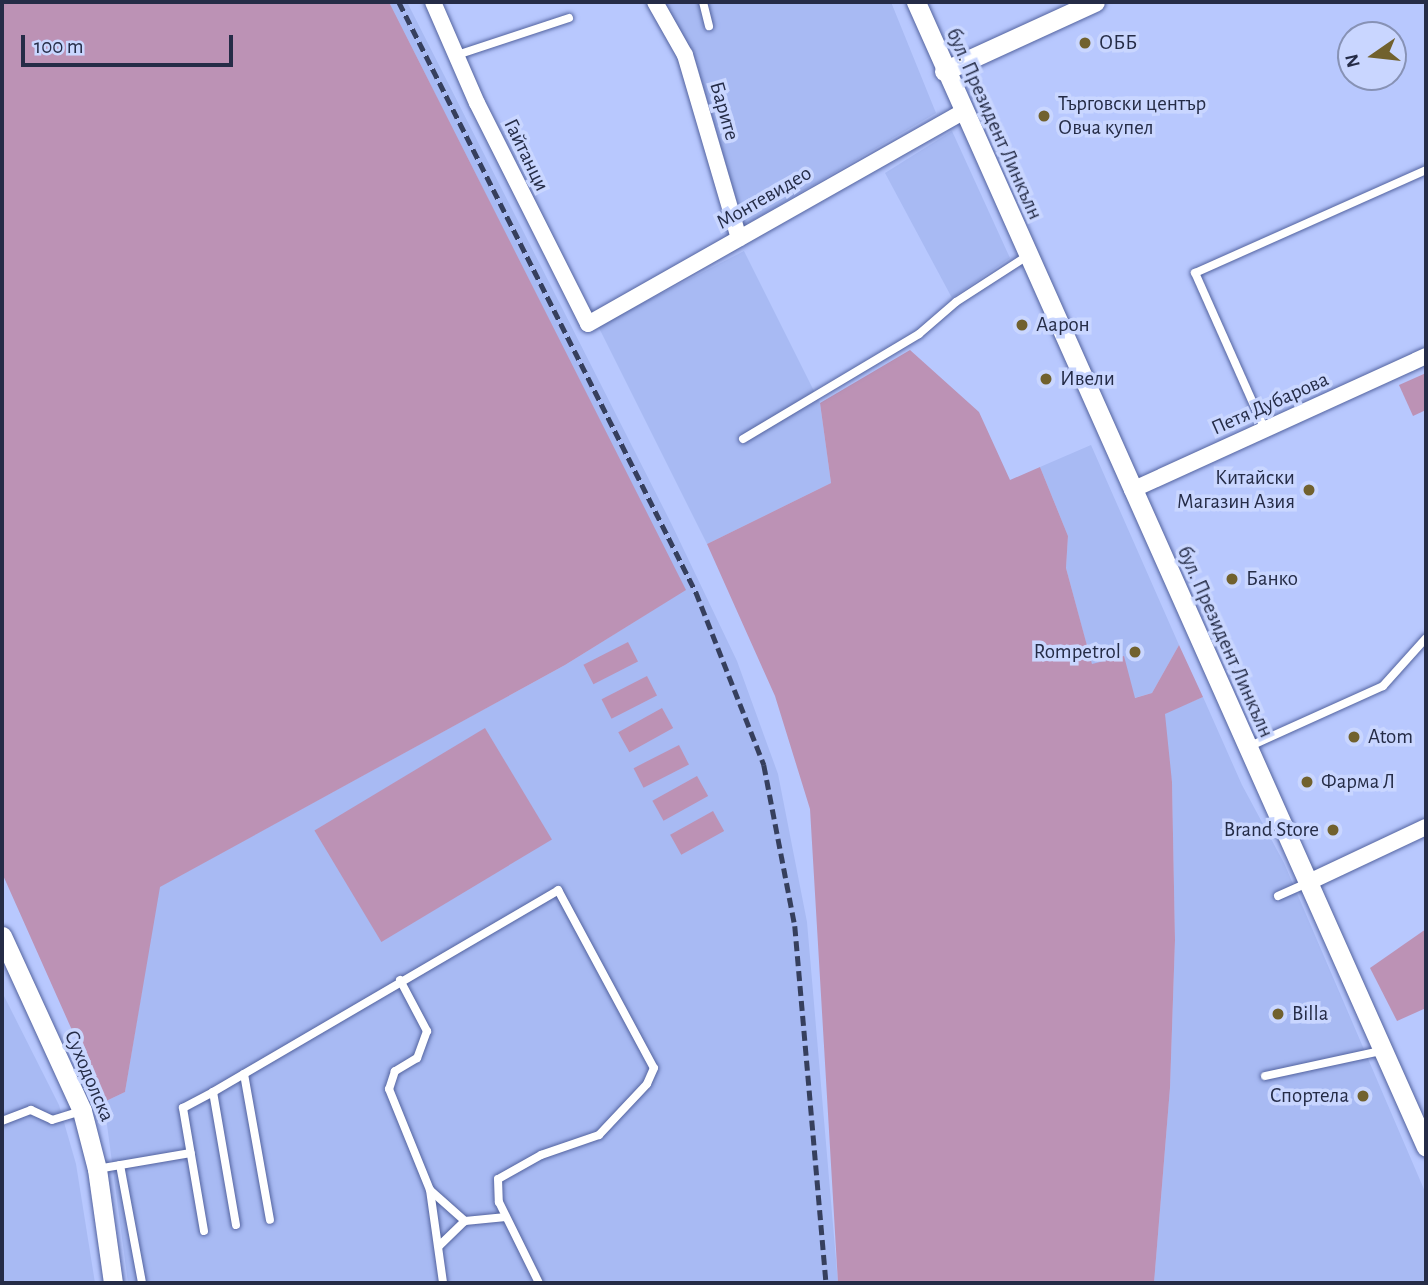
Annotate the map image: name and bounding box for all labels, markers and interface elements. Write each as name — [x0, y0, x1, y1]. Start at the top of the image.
scale bar — [24, 21, 236, 65]
north arrow — [1337, 21, 1407, 91]
street label: бул. Президент Линкълн — [940, 24, 1048, 224]
place label: ОББ — [1099, 30, 1137, 56]
marker: ОББ — [1077, 35, 1093, 51]
text: 100 m — [34, 36, 84, 57]
text: N — [1342, 52, 1364, 69]
street label: Барите — [704, 79, 744, 143]
place label: Търговски център Овча купел — [1058, 91, 1206, 141]
marker: Търговски център Овча купел — [1036, 108, 1052, 124]
street label: Гайтанци — [498, 115, 554, 195]
street label: Монтевидео — [712, 161, 816, 235]
place label: Аарон — [1036, 312, 1090, 338]
marker: Аарон — [1014, 317, 1030, 333]
place label: Ивели — [1060, 366, 1115, 392]
street label: Петя Дубарова — [1207, 367, 1333, 441]
marker: Ивели — [1038, 371, 1054, 387]
place label: Китайски Магазин Азия — [1177, 465, 1295, 515]
marker: Китайски Магазин Азия — [1301, 482, 1317, 498]
street label: бул. Президент Линкълн — [1171, 542, 1279, 742]
place label: Банко — [1246, 566, 1298, 592]
marker: Банко — [1224, 571, 1240, 587]
place label: Rompetrol — [1034, 639, 1121, 665]
marker: Rompetrol — [1127, 644, 1143, 660]
place label: Atom — [1368, 724, 1413, 750]
marker: Atom — [1346, 729, 1362, 745]
place label: Фарма Л — [1321, 769, 1395, 795]
marker: Фарма Л — [1299, 774, 1315, 790]
place label: Brand Store — [1224, 817, 1319, 843]
marker: Brand Store — [1325, 822, 1341, 838]
place label: Billa — [1292, 1001, 1328, 1027]
marker: Billa — [1270, 1006, 1286, 1022]
street label: Суходолска — [58, 1026, 120, 1126]
place label: Спортела — [1270, 1083, 1349, 1109]
marker: Спортела — [1355, 1088, 1371, 1104]

